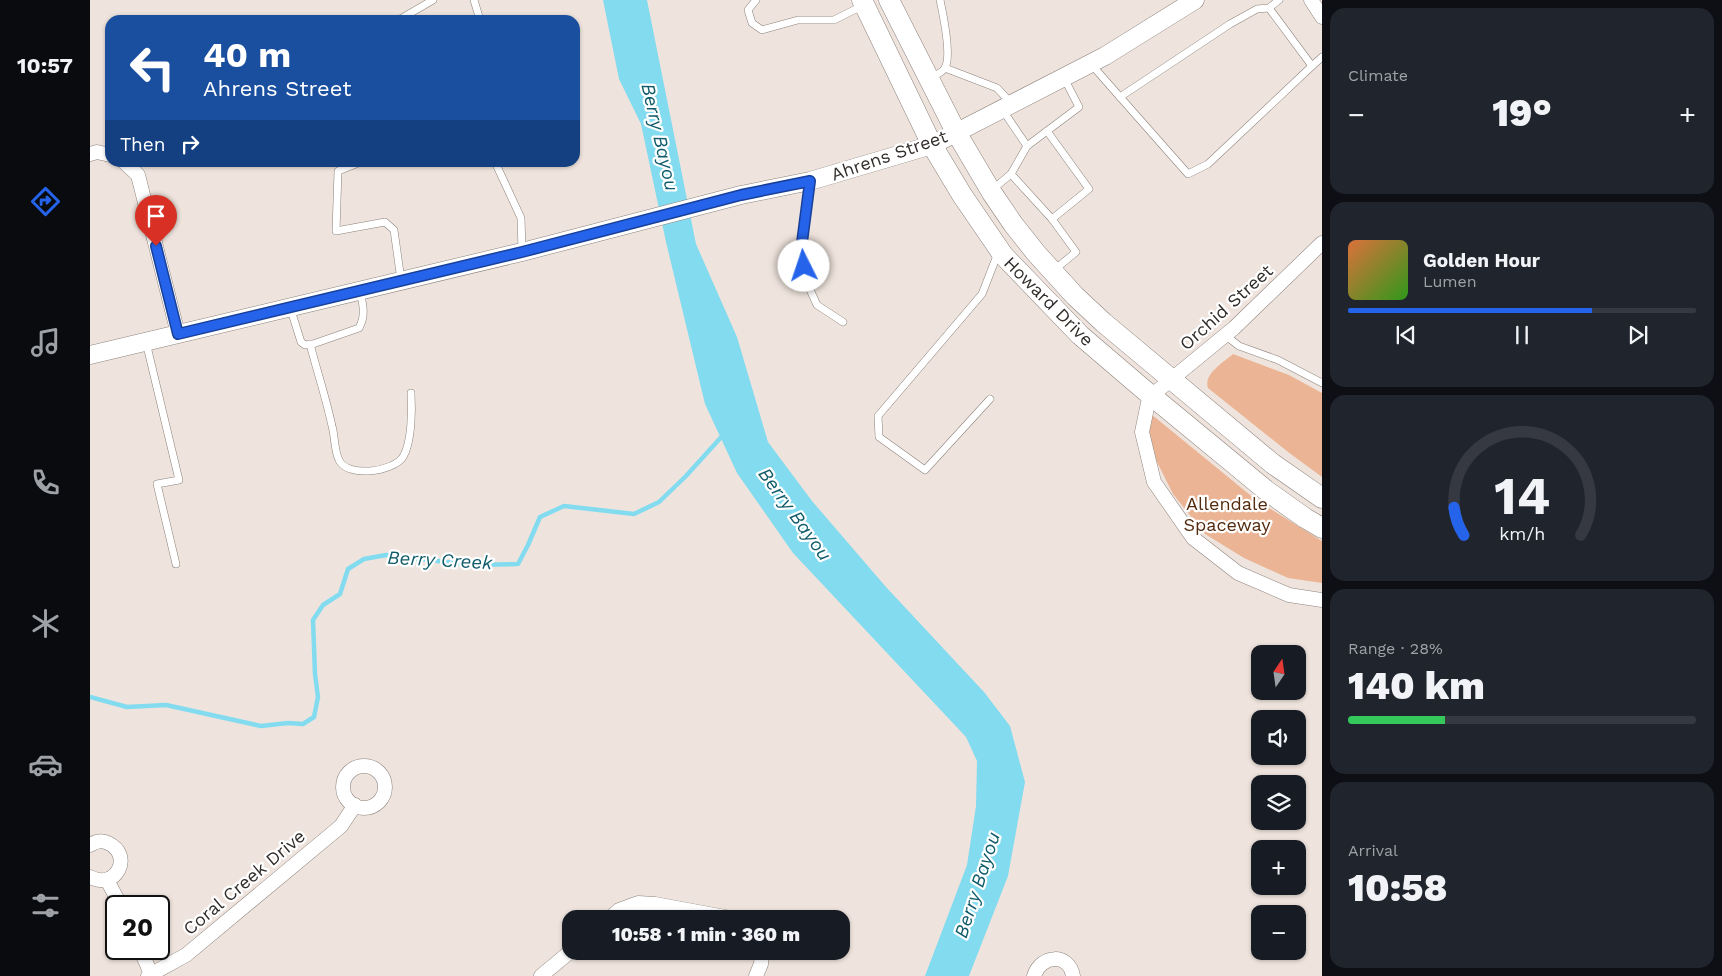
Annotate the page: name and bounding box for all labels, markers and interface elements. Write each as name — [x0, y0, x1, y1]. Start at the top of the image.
text: 40 m — [203, 34, 291, 76]
icon: left — [120, 35, 185, 100]
text: 10:57 — [17, 53, 73, 78]
text: Climate — [1348, 66, 1408, 85]
text: Ahrens Street — [203, 76, 351, 101]
water label: Berry Bayou — [636, 81, 684, 193]
text: 19° — [1492, 91, 1552, 135]
text: − — [1348, 98, 1365, 131]
text: + — [1679, 98, 1696, 131]
street label: Ahrens Street — [828, 125, 950, 185]
icon: right — [176, 130, 204, 158]
text: Then — [120, 133, 166, 156]
icon: directions — [28, 184, 63, 219]
pin — [135, 195, 177, 246]
icon: arrive — [142, 202, 170, 230]
position arrow — [777, 239, 829, 291]
text: Golden Hour — [1423, 249, 1540, 272]
street label: Howard Drive — [1000, 252, 1098, 350]
street label: Orchid Street — [1175, 259, 1277, 354]
text: Lumen — [1423, 272, 1477, 291]
icon: previous — [1392, 321, 1420, 349]
icon: pause — [1508, 321, 1536, 349]
icon: next — [1624, 321, 1652, 349]
icon: music — [28, 325, 63, 360]
water label: Berry Bayou — [753, 463, 837, 565]
icon: phone — [28, 465, 63, 500]
text: 14 — [1494, 466, 1550, 527]
park label: Allendale Spaceway — [1184, 493, 1271, 535]
text: km/h — [1499, 523, 1545, 544]
water label: Berry Creek — [387, 546, 494, 574]
icon: climate — [28, 606, 63, 641]
text: Range · 28% — [1348, 639, 1443, 658]
north arrow — [1251, 645, 1306, 700]
map controls — [1251, 645, 1306, 960]
text: 140 km — [1348, 664, 1485, 708]
button: sound — [1251, 710, 1306, 765]
icon: car — [28, 747, 63, 782]
button: layers — [1251, 775, 1306, 830]
street label: Coral Creek Drive — [179, 825, 309, 939]
water label: Berry Bayou — [949, 829, 1005, 941]
button: + — [1251, 840, 1306, 895]
text: Arrival — [1348, 841, 1398, 860]
text: 10:58 — [1348, 866, 1447, 910]
icon: filters — [28, 888, 63, 923]
speed limit sign: 20 — [105, 895, 170, 960]
button: − — [1251, 905, 1306, 960]
text: 10:58 · 1 min · 360 m — [612, 923, 800, 946]

